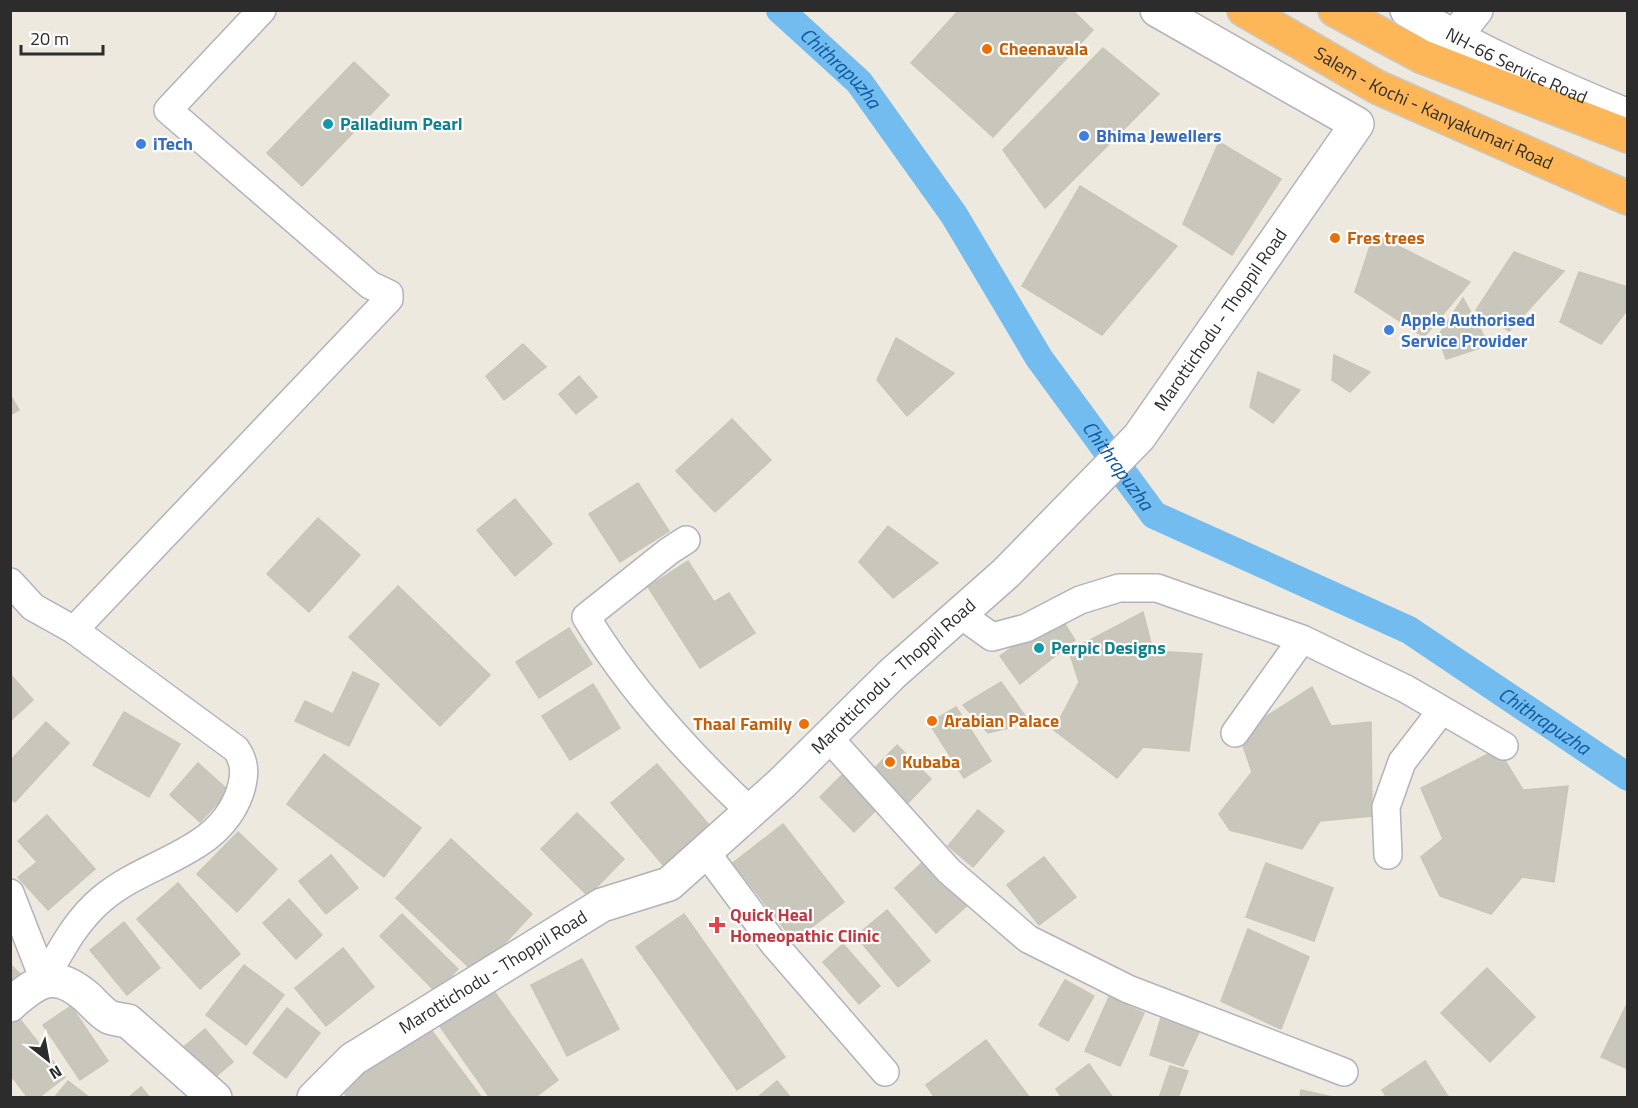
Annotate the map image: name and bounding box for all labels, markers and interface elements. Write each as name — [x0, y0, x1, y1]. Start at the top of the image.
scale bar — [21, 18, 104, 56]
water label: Chithrapuzha — [793, 19, 890, 116]
street label: NH-66 Service Road — [1441, 20, 1592, 111]
text: 20 m — [30, 25, 69, 52]
place label: Cheenavala — [999, 35, 1088, 62]
street label: Salem - Kochi - Kanyakumari Road — [1309, 40, 1557, 176]
marker: Cheenavala — [980, 42, 994, 56]
place label: Palladium Pearl — [340, 110, 463, 137]
marker: Palladium Pearl — [321, 117, 335, 131]
place label: Bhima Jewellers — [1096, 122, 1222, 149]
marker: Bhima Jewellers — [1077, 129, 1091, 143]
place label: iTech — [153, 130, 193, 157]
marker: iTech — [134, 137, 148, 151]
street label: Marottichodu - Thoppil Road — [1147, 223, 1293, 416]
place label: Fres trees — [1347, 224, 1425, 251]
marker: Fres trees — [1328, 231, 1342, 245]
place label: Apple Authorised Service Provider — [1401, 306, 1535, 354]
marker: Apple Authorised Service Provider — [1382, 323, 1396, 337]
water label: Chithrapuzha — [1075, 414, 1162, 518]
street label: Marottichodu - Thoppil Road — [805, 592, 981, 760]
place label: Perpic Designs — [1051, 634, 1166, 661]
marker: Perpic Designs — [1032, 641, 1046, 655]
water label: Chithrapuzha — [1492, 678, 1598, 763]
place label: Arabian Palace — [944, 707, 1059, 734]
place label: Thaal Family — [693, 710, 792, 737]
marker: Arabian Palace — [925, 714, 939, 728]
marker: Thaal Family — [797, 717, 811, 731]
place label: Kubaba — [902, 748, 960, 775]
marker: Kubaba — [883, 755, 897, 769]
place label: Quick Heal Homeopathic Clinic — [730, 901, 880, 949]
street label: Marottichodu - Thoppil Road — [394, 903, 592, 1040]
marker: Quick Heal Homeopathic Clinic — [708, 916, 726, 934]
north arrow — [18, 1030, 78, 1090]
text: N — [45, 1060, 67, 1086]

